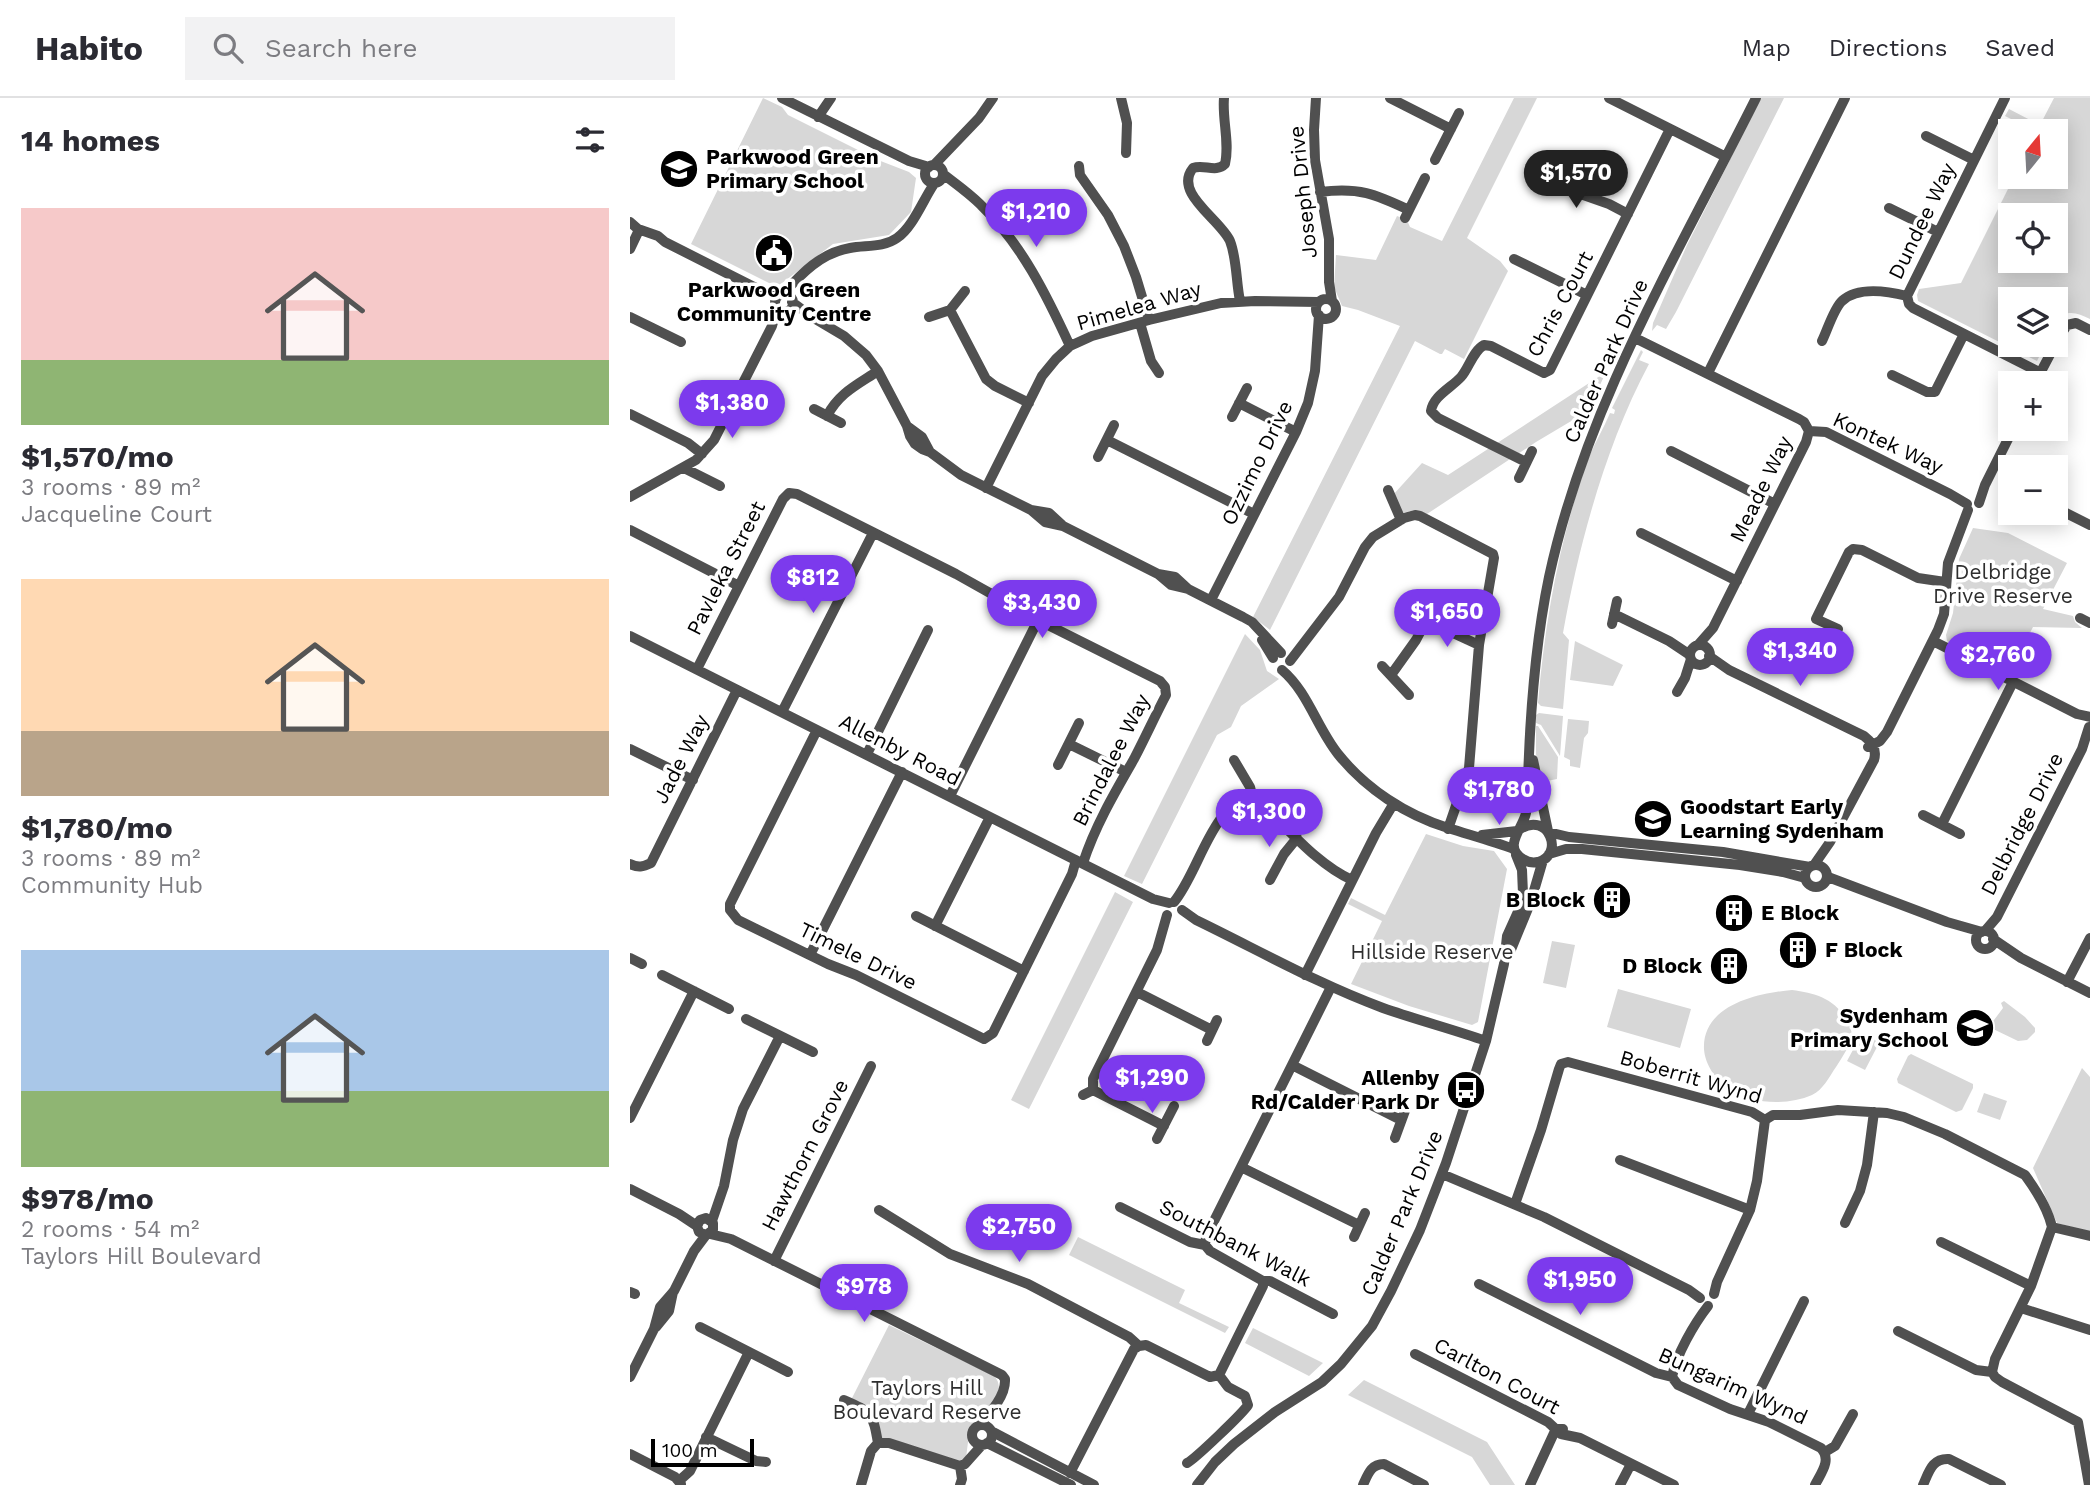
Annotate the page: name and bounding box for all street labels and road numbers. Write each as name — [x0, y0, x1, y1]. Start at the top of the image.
street label: Joseph Drive — [1283, 125, 1322, 260]
street label: Dundee Way — [1883, 158, 1961, 283]
street label: Chris Court — [1521, 246, 1598, 361]
street label: Calder Park Drive — [1558, 275, 1653, 447]
street label: Pimelea Way — [1074, 276, 1204, 335]
street label: Ozzimo Drive — [1216, 396, 1298, 529]
street label: Kontek Way — [1829, 406, 1947, 479]
street label: Meade Way — [1724, 431, 1797, 546]
street label: Pavleka Street — [681, 496, 770, 639]
street label: Brindalee Way — [1067, 689, 1155, 830]
street label: Allenby Road — [835, 708, 965, 791]
street label: Jade Way — [647, 710, 714, 808]
street label: Delbridge Drive — [1975, 748, 2068, 899]
street label: Timele Drive — [795, 916, 921, 995]
street label: Boberrit Wynd — [1617, 1044, 1765, 1109]
street label: Hawthorn Grove — [756, 1075, 854, 1235]
street label: Calder Park Drive — [1355, 1126, 1448, 1299]
street label: Southbank Walk — [1155, 1194, 1315, 1292]
street label: Carlton Court — [1430, 1332, 1565, 1419]
street label: Bungarim Wynd — [1655, 1341, 1812, 1430]

